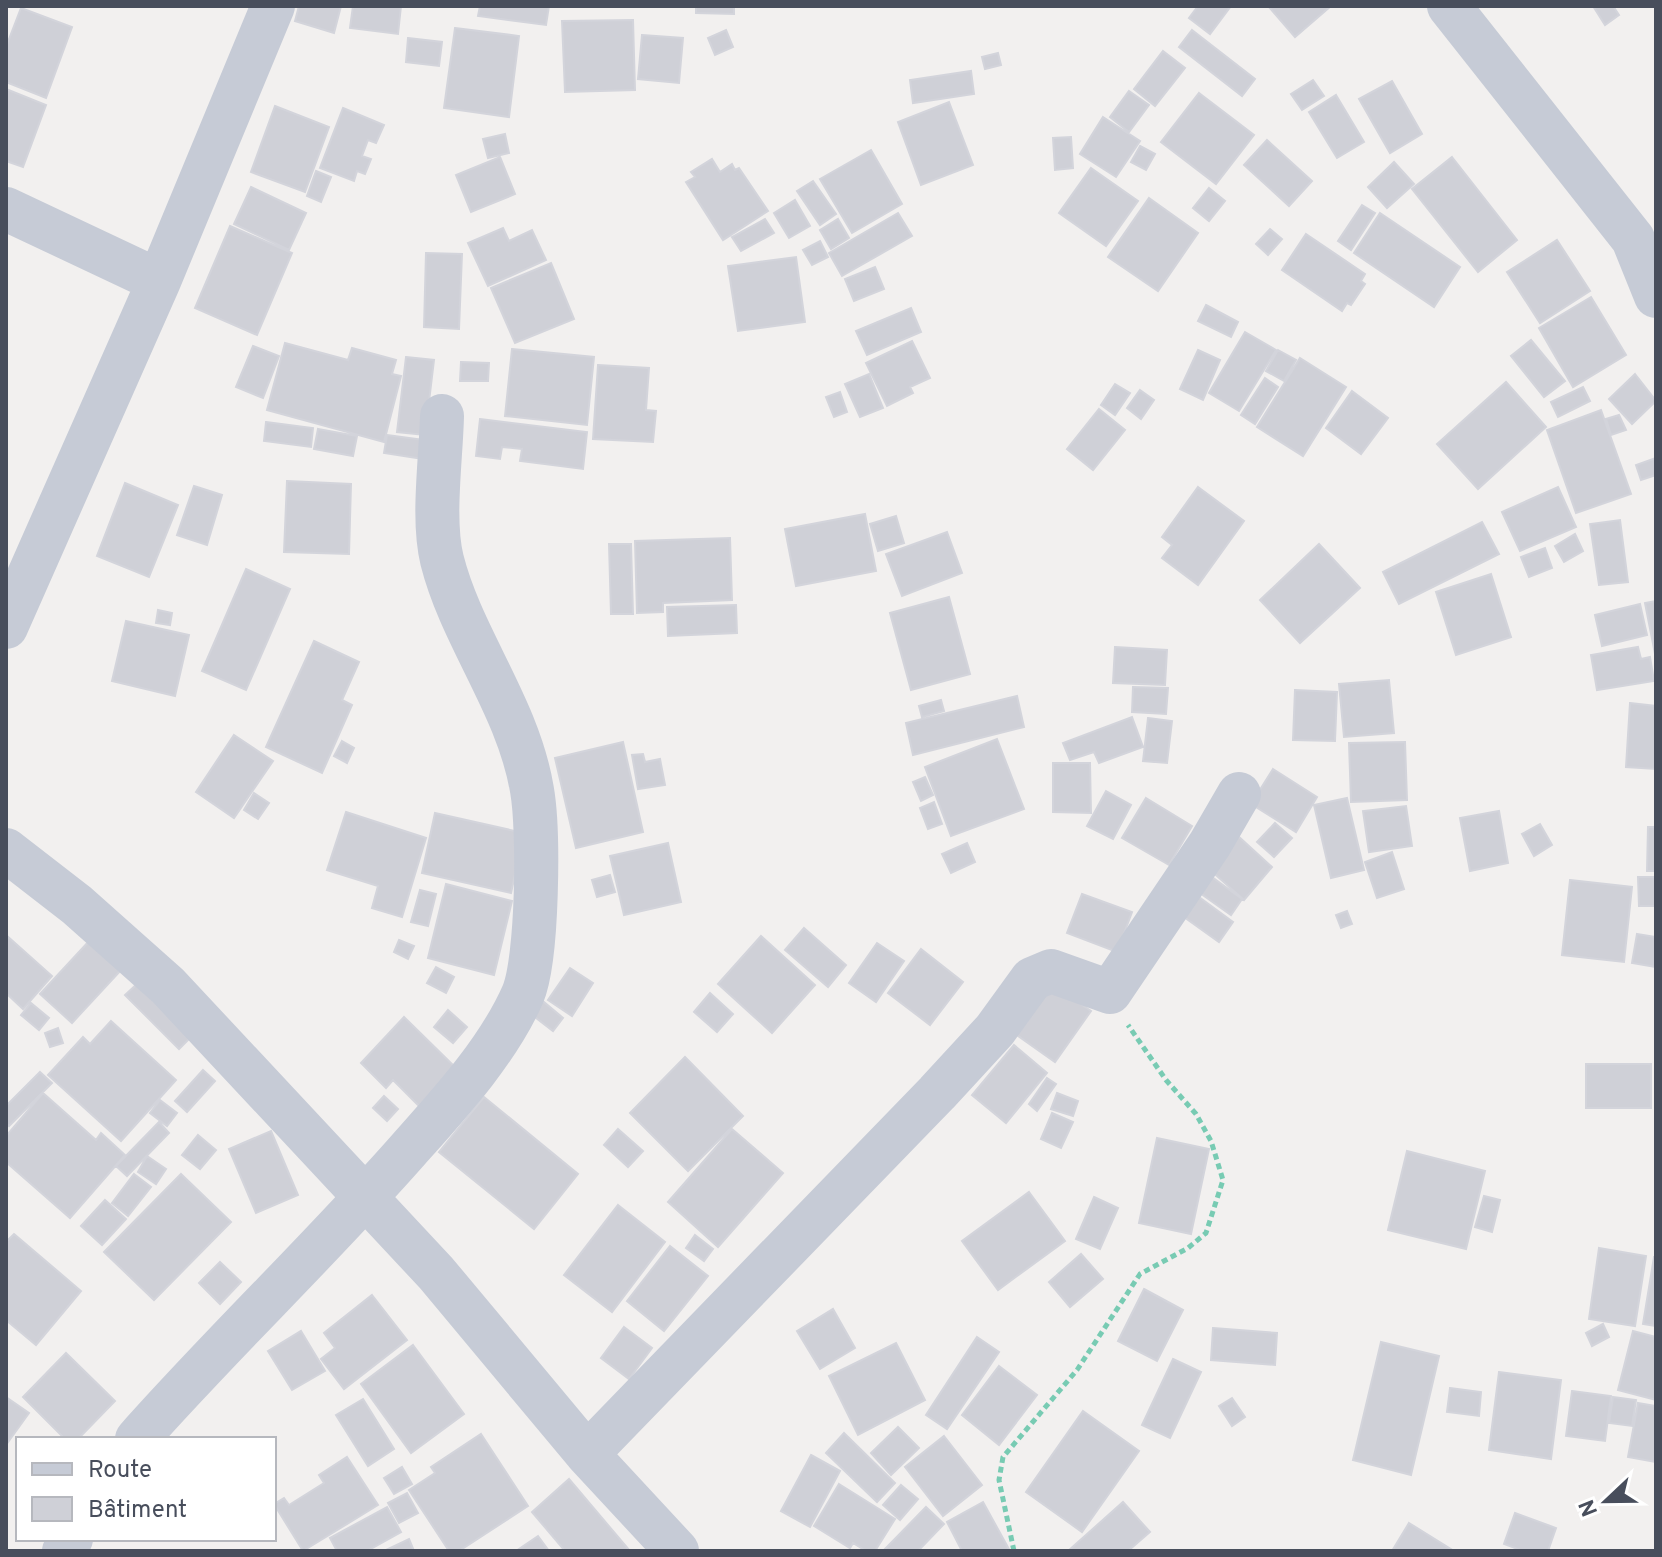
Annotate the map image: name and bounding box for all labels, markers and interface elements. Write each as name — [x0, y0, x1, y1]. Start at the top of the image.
legend — [16, 1437, 276, 1541]
text: Route — [88, 1456, 152, 1486]
north arrow — [1566, 1461, 1646, 1541]
text: N — [1574, 1495, 1605, 1520]
text: Bâtiment — [88, 1496, 187, 1526]

